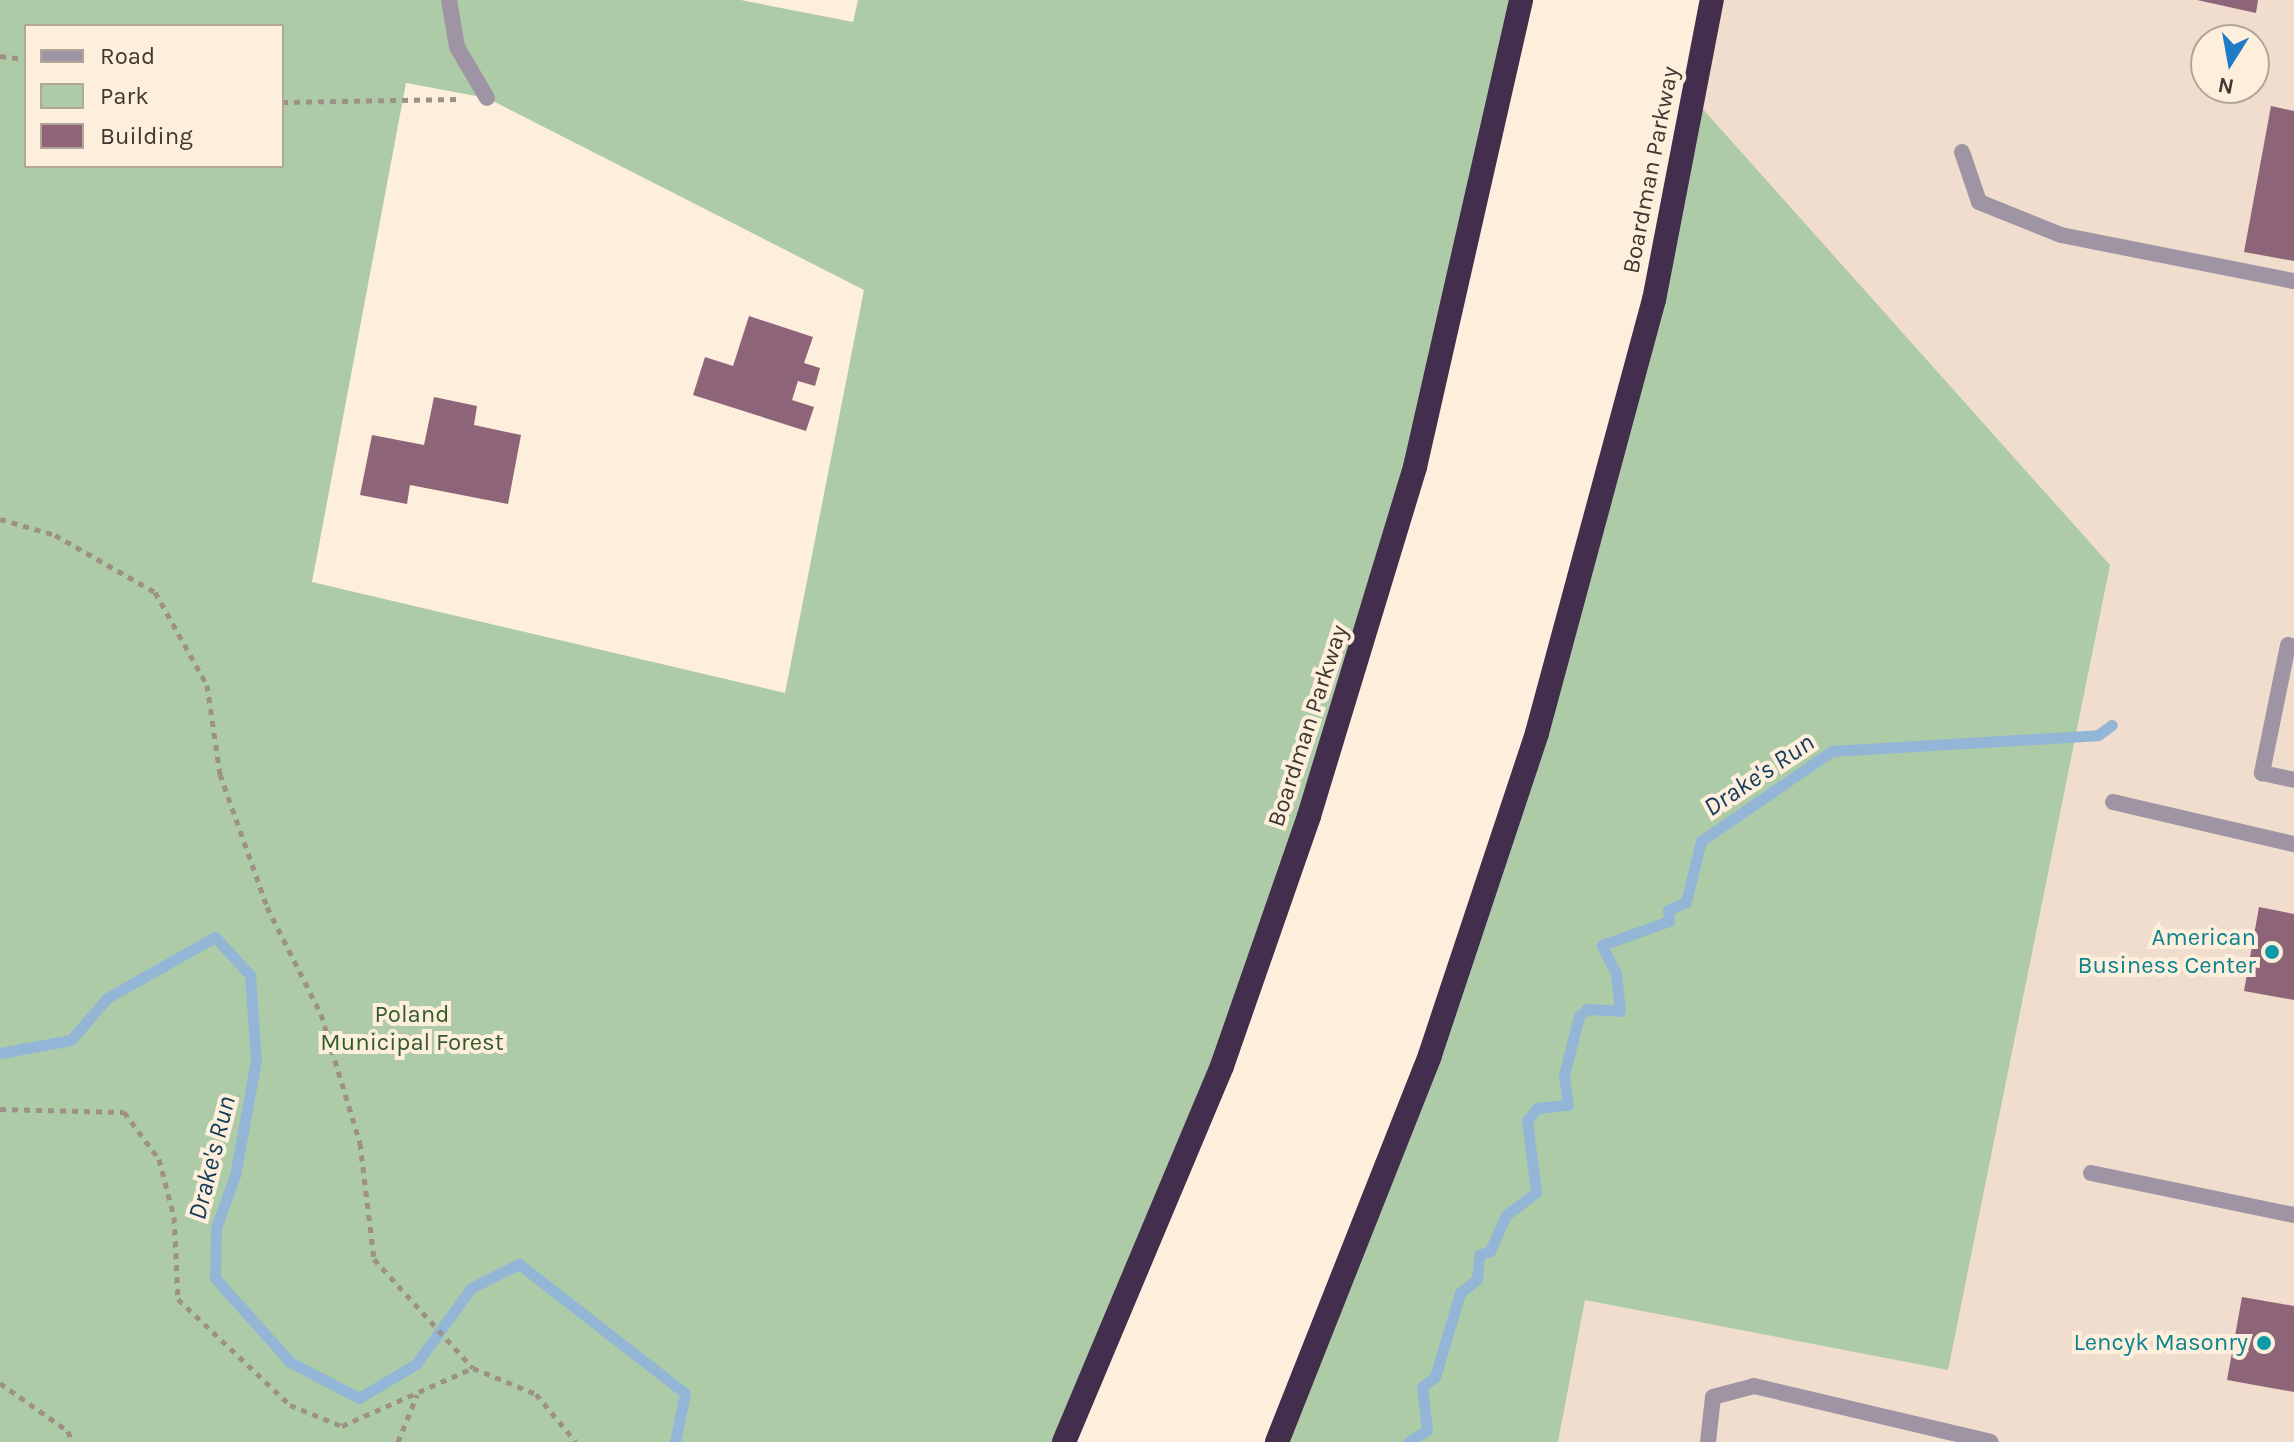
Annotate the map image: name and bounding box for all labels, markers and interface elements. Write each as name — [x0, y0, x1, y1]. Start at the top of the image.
legend — [24, 24, 284, 168]
north arrow — [2190, 24, 2270, 104]
text: Road — [100, 42, 155, 70]
street label: Boardman Parkway — [1617, 64, 1685, 276]
text: N — [2216, 71, 2236, 100]
text: Park — [100, 82, 149, 110]
text: Building — [100, 122, 193, 150]
street label: Boardman Parkway — [1262, 621, 1354, 831]
water label: Drake's Run — [1698, 727, 1820, 823]
place label: American Business Center — [2078, 924, 2256, 980]
marker: American Business Center — [2263, 943, 2281, 961]
park label: Poland Municipal Forest — [320, 1001, 504, 1057]
water label: Drake's Run — [182, 1093, 242, 1223]
place label: Lencyk Masonry — [2074, 1329, 2248, 1357]
marker: Lencyk Masonry — [2255, 1334, 2273, 1352]

